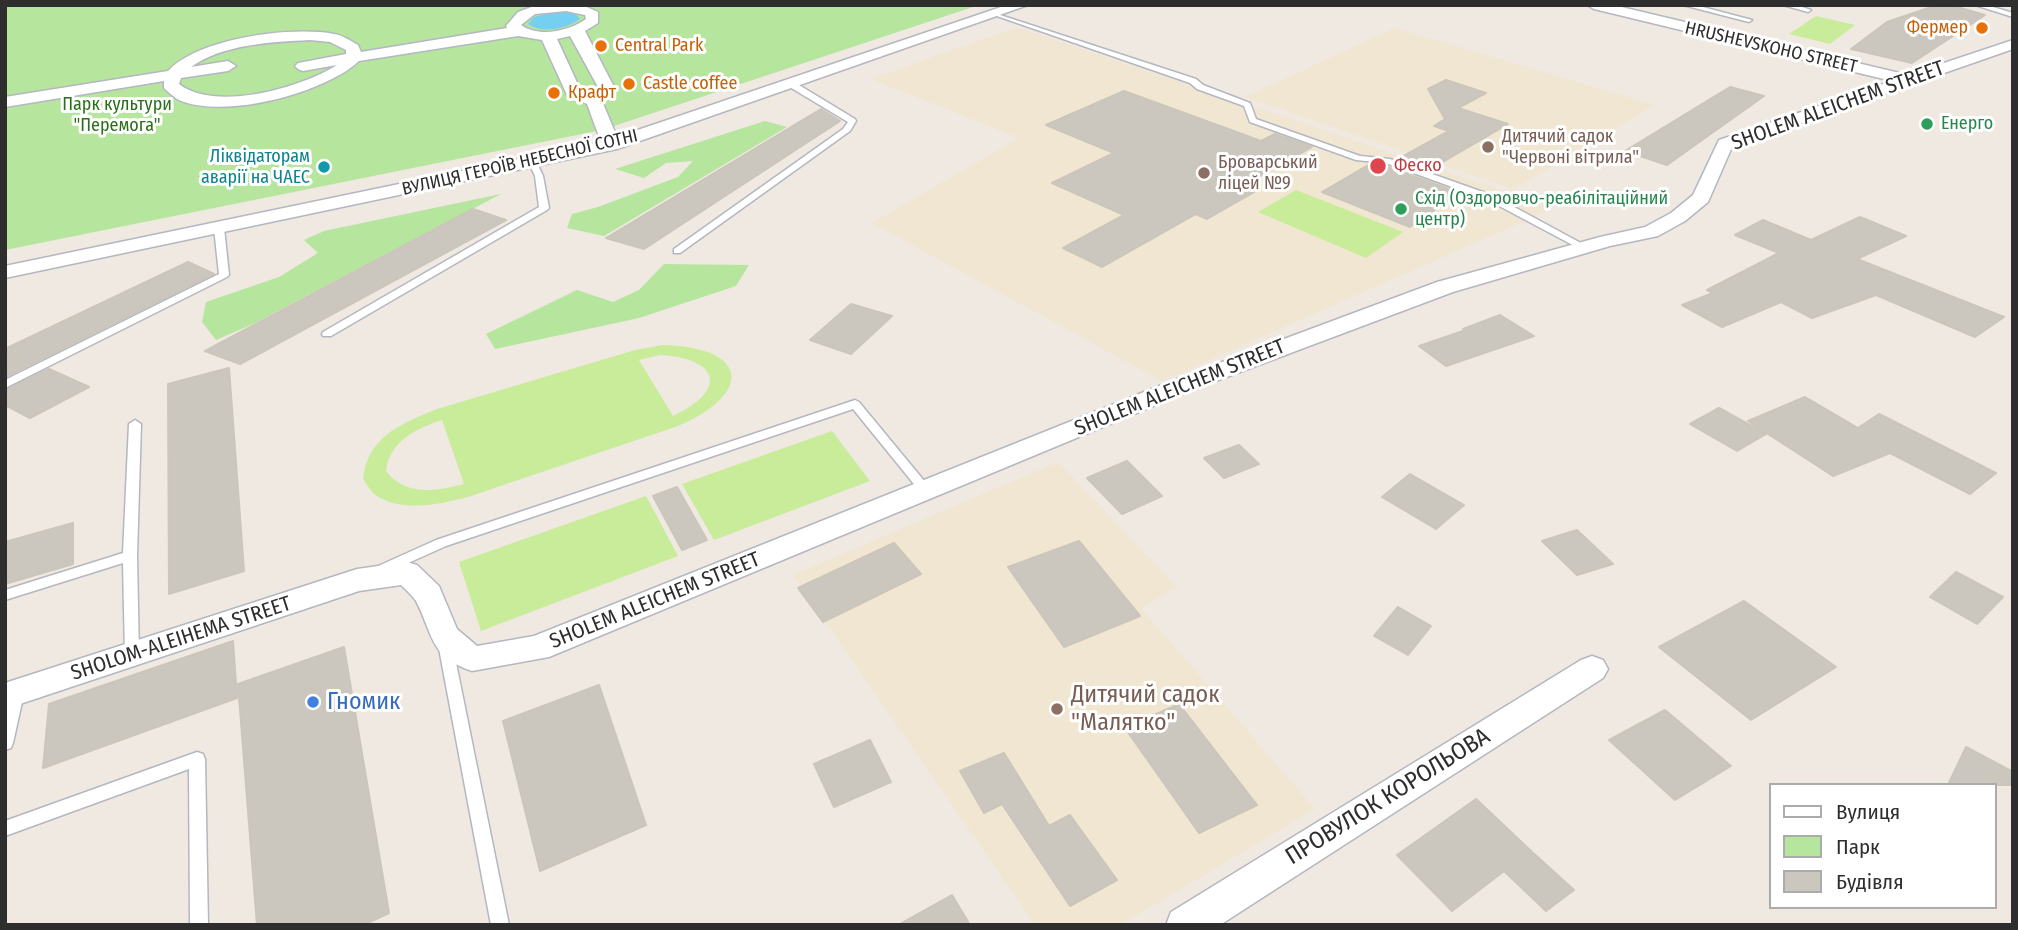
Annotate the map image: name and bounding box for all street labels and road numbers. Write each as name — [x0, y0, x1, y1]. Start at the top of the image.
street label: HRUSHEVSKOHO STREET — [1683, 18, 1859, 78]
street label: SHOLEM ALEICHEM STREET — [1728, 56, 1948, 156]
street label: ВУЛИЦЯ ГЕРОЇВ НЕБЕСНОЇ СОТНІ — [400, 125, 640, 201]
street label: SHOLEM ALEICHEM STREET — [1071, 334, 1289, 442]
street label: SHOLEM ALEICHEM STREET — [546, 547, 764, 655]
street label: SHOLOM-ALEIHEMA STREET — [68, 591, 294, 687]
street label: ПРОВУЛОК КОРОЛЬОВА — [1281, 722, 1495, 872]

